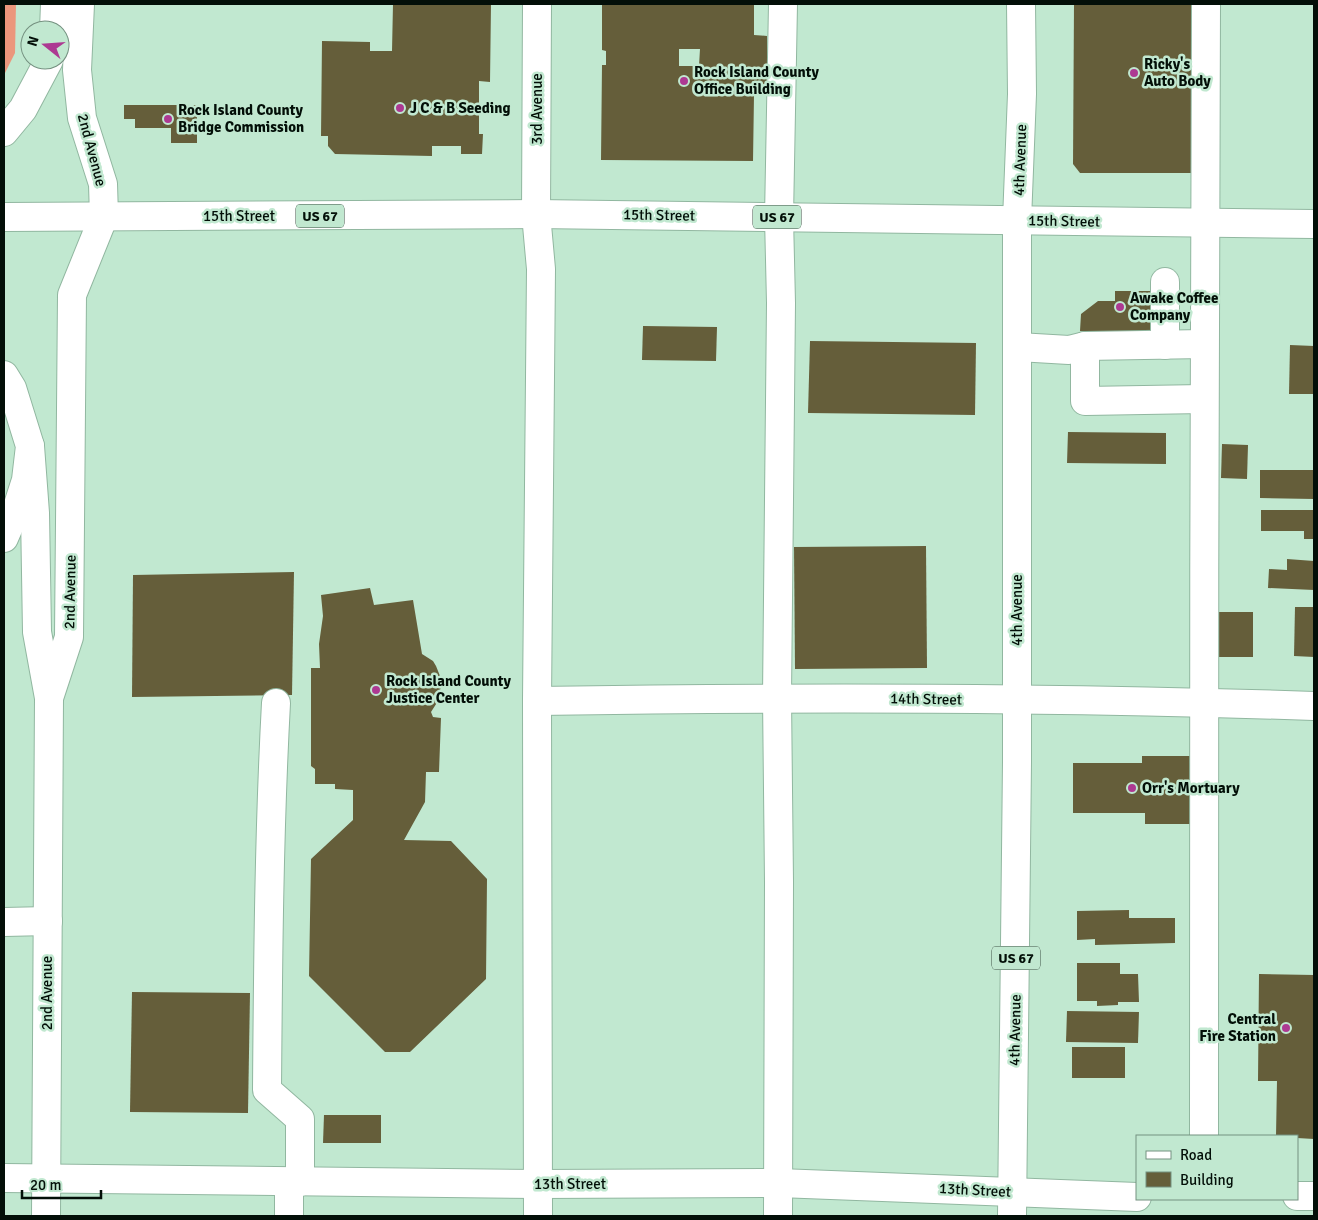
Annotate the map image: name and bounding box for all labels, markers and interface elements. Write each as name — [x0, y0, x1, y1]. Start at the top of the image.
north arrow — [20, 20, 70, 70]
text: N — [23, 34, 43, 48]
place label: Ricky's Auto Body — [1144, 55, 1211, 90]
place label: Rock Island County Office Building — [694, 63, 820, 98]
marker: Ricky's Auto Body — [1128, 67, 1140, 79]
street label: 3rd Avenue — [528, 73, 546, 145]
marker: Rock Island County Office Building — [678, 75, 690, 87]
place label: J C & B Seeding — [410, 99, 511, 117]
place label: Rock Island County Bridge Commission — [178, 101, 304, 136]
marker: J C & B Seeding — [394, 102, 406, 114]
street label: 2nd Avenue — [74, 112, 110, 188]
marker: Rock Island County Bridge Commission — [162, 113, 174, 125]
street label: 4th Avenue — [1010, 124, 1030, 196]
road number: US 67 — [296, 205, 344, 228]
street label: 15th Street — [623, 205, 695, 225]
road number: US 67 — [753, 206, 801, 228]
street label: 15th Street — [203, 207, 275, 225]
street label: 15th Street — [1028, 211, 1100, 231]
place label: Awake Coffee Company — [1130, 289, 1218, 324]
marker: Awake Coffee Company — [1114, 301, 1126, 313]
street label: 2nd Avenue — [60, 555, 80, 629]
street label: 4th Avenue — [1008, 574, 1026, 646]
place label: Rock Island County Justice Center — [386, 672, 512, 707]
marker: Rock Island County Justice Center — [370, 684, 382, 696]
street label: 14th Street — [890, 689, 962, 709]
place label: Orr's Mortuary — [1142, 779, 1240, 797]
marker: Orr's Mortuary — [1126, 782, 1138, 794]
road number: US 67 — [992, 946, 1040, 970]
street label: 2nd Avenue — [38, 956, 56, 1030]
street label: 4th Avenue — [1005, 994, 1025, 1066]
place label: Central Fire Station — [1199, 1010, 1276, 1045]
marker: Central Fire Station — [1280, 1022, 1292, 1034]
legend — [1136, 1135, 1298, 1200]
text: Road — [1180, 1146, 1212, 1164]
scale bar — [22, 1168, 101, 1200]
text: Building — [1180, 1171, 1234, 1189]
street label: 13th Street — [534, 1175, 606, 1193]
text: 20 m — [30, 1176, 61, 1194]
street label: 13th Street — [939, 1179, 1011, 1201]

